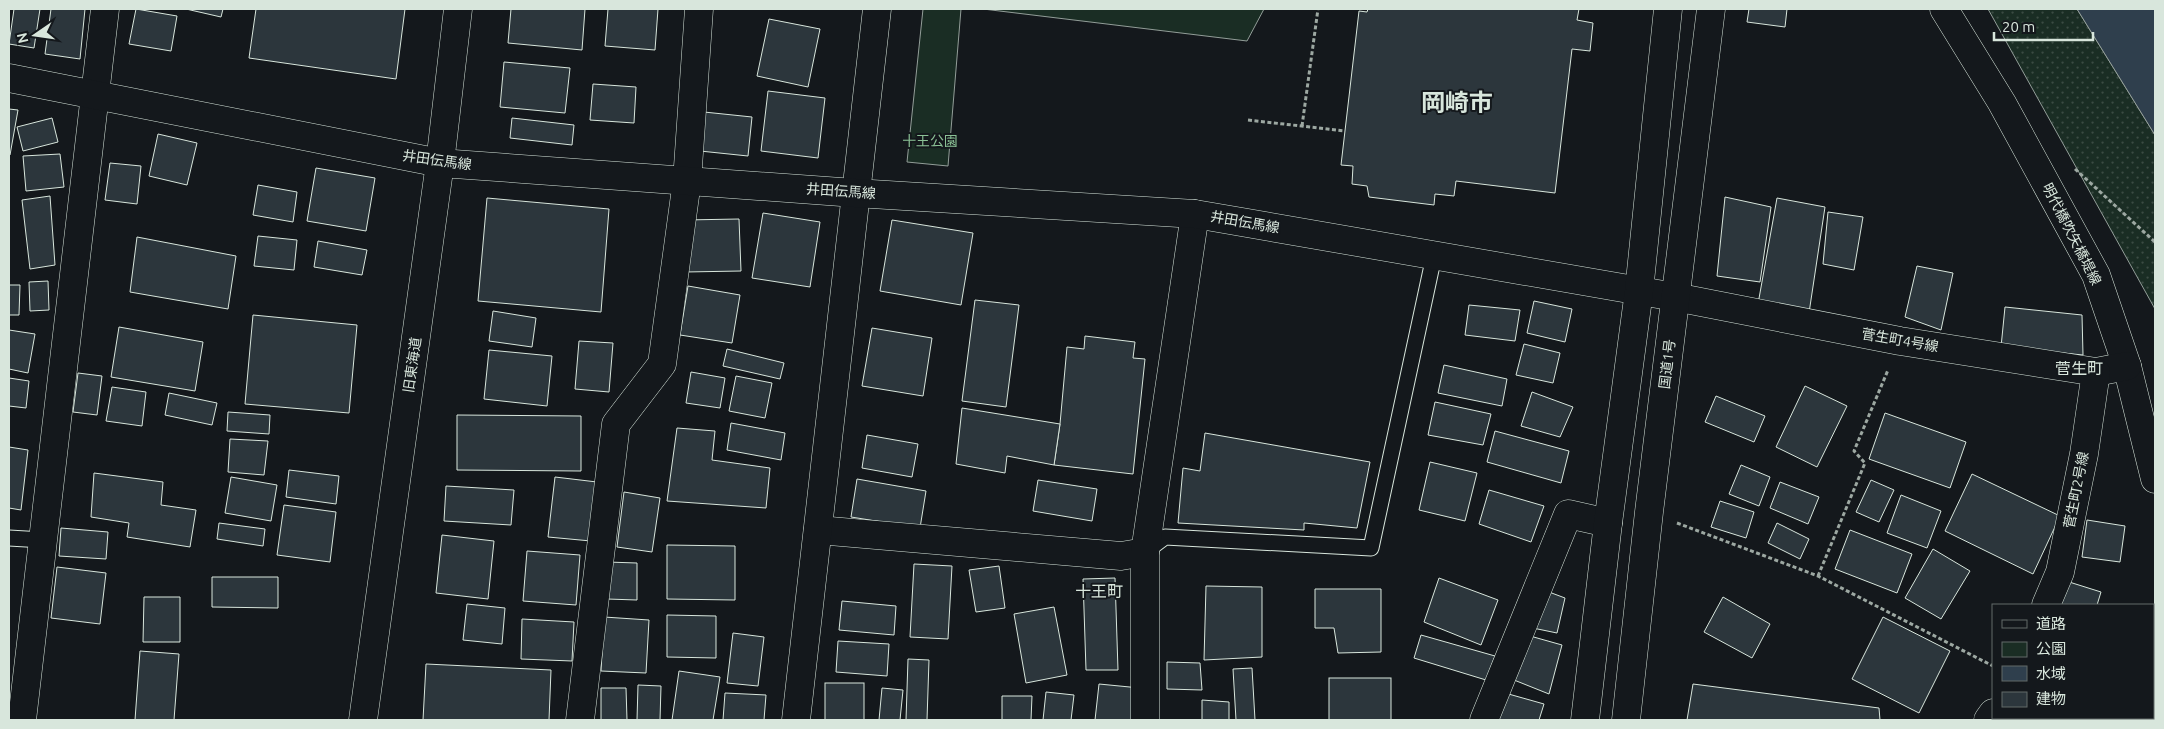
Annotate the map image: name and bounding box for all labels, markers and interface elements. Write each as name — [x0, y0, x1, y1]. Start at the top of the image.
north arrow — [10, 10, 60, 60]
scale bar — [1994, 10, 2093, 42]
text: 20 m — [2002, 18, 2035, 35]
text: N — [13, 31, 31, 45]
district label: 岡崎市 — [1421, 89, 1493, 116]
park label: 十王公園 — [902, 133, 958, 149]
street label: 井田伝馬線 — [401, 147, 473, 173]
street label: 明代橋吹矢橋堤線 — [2039, 180, 2105, 288]
street label: 井田伝馬線 — [806, 181, 876, 201]
street label: 井田伝馬線 — [1209, 208, 1281, 236]
street label: 菅生町4号線 — [1860, 325, 1940, 355]
street label: 旧東海道 — [400, 336, 424, 394]
street label: 国道1号 — [1656, 338, 1678, 390]
district label: 菅生町 — [2055, 359, 2103, 377]
street label: 菅生町2号線 — [2061, 450, 2091, 530]
district label: 十王町 — [1075, 582, 1123, 600]
legend — [1992, 604, 2154, 719]
text: 道路 — [2036, 615, 2066, 632]
text: 公園 — [2036, 640, 2066, 657]
text: 水域 — [2036, 665, 2066, 682]
text: 建物 — [2036, 690, 2066, 707]

